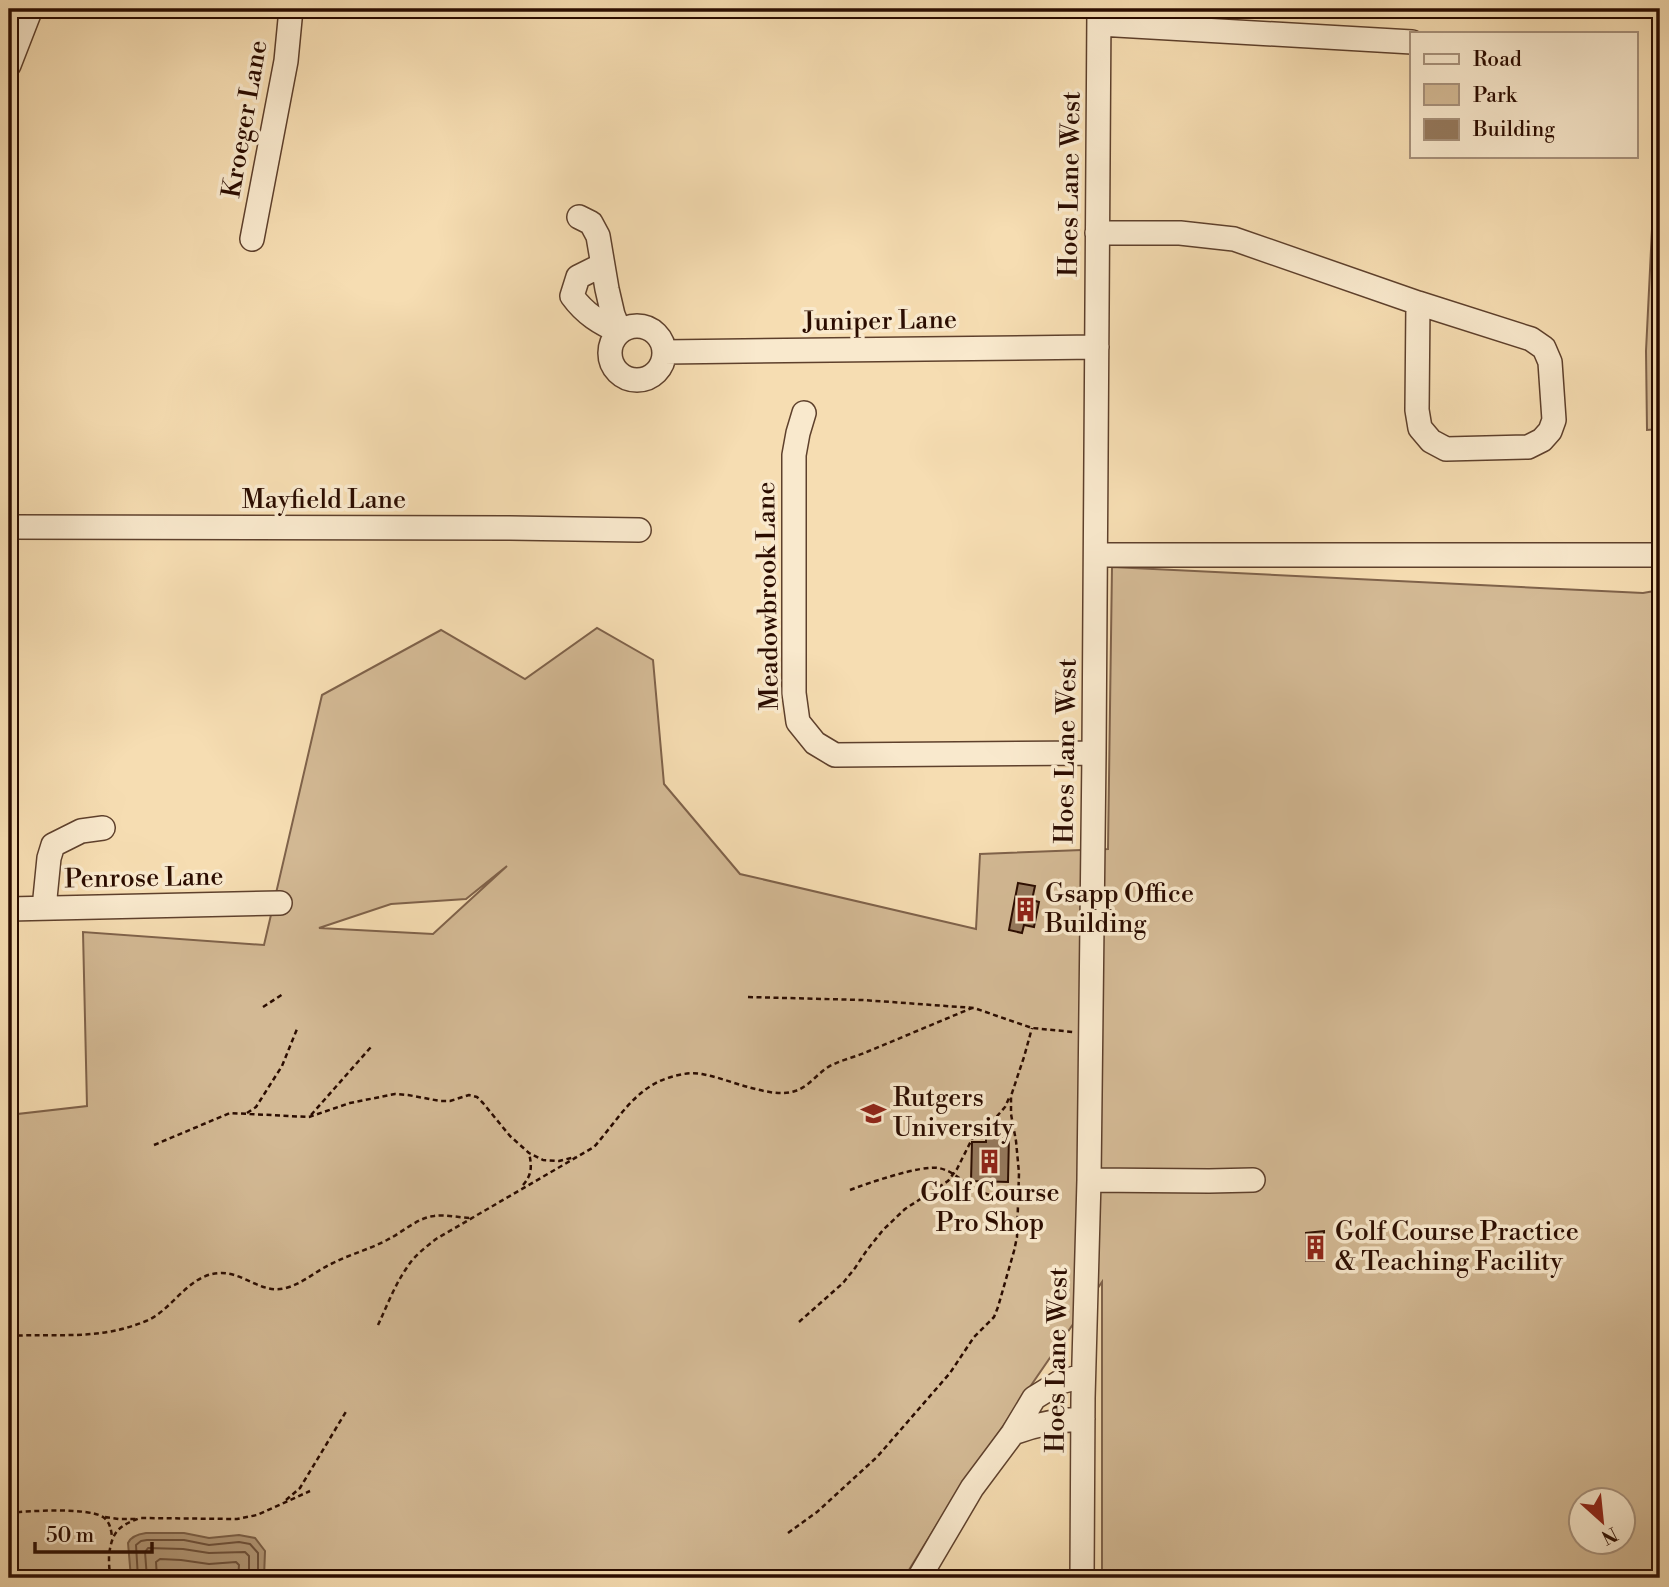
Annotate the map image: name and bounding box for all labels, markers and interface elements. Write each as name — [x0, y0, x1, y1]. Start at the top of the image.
legend — [1410, 32, 1638, 158]
street label: Kroeger Lane — [215, 38, 275, 200]
text: Road — [1473, 47, 1522, 73]
text: Park — [1473, 83, 1518, 109]
street label: Hoes Lane West — [1052, 91, 1088, 277]
text: Building — [1472, 117, 1555, 143]
street label: Juniper Lane — [802, 304, 957, 338]
street label: Meadowbrook Lane — [750, 481, 786, 711]
street label: Mayfield Lane — [242, 484, 406, 516]
street label: Hoes Lane West — [1048, 658, 1084, 844]
street label: Penrose Lane — [64, 861, 224, 895]
place label: Gsapp Office Building — [1044, 878, 1194, 940]
building icon: Gsapp Office Building — [1011, 895, 1039, 923]
place label: Rutgers University — [893, 1082, 1014, 1144]
school or university icon: Rutgers University — [859, 1099, 887, 1127]
building icon: Golf Course Pro Shop — [976, 1147, 1004, 1175]
place label: Golf Course Pro Shop — [920, 1177, 1060, 1239]
place label: Golf Course Practice & Teaching Facility — [1335, 1216, 1579, 1278]
building icon: Golf Course Practice & Teaching Facility — [1301, 1233, 1329, 1261]
street label: Hoes Lane West — [1039, 1267, 1075, 1453]
north arrow — [1568, 1486, 1638, 1556]
scale bar — [35, 1510, 152, 1554]
text: N — [1597, 1521, 1621, 1549]
text: 50 m — [46, 1523, 94, 1549]

